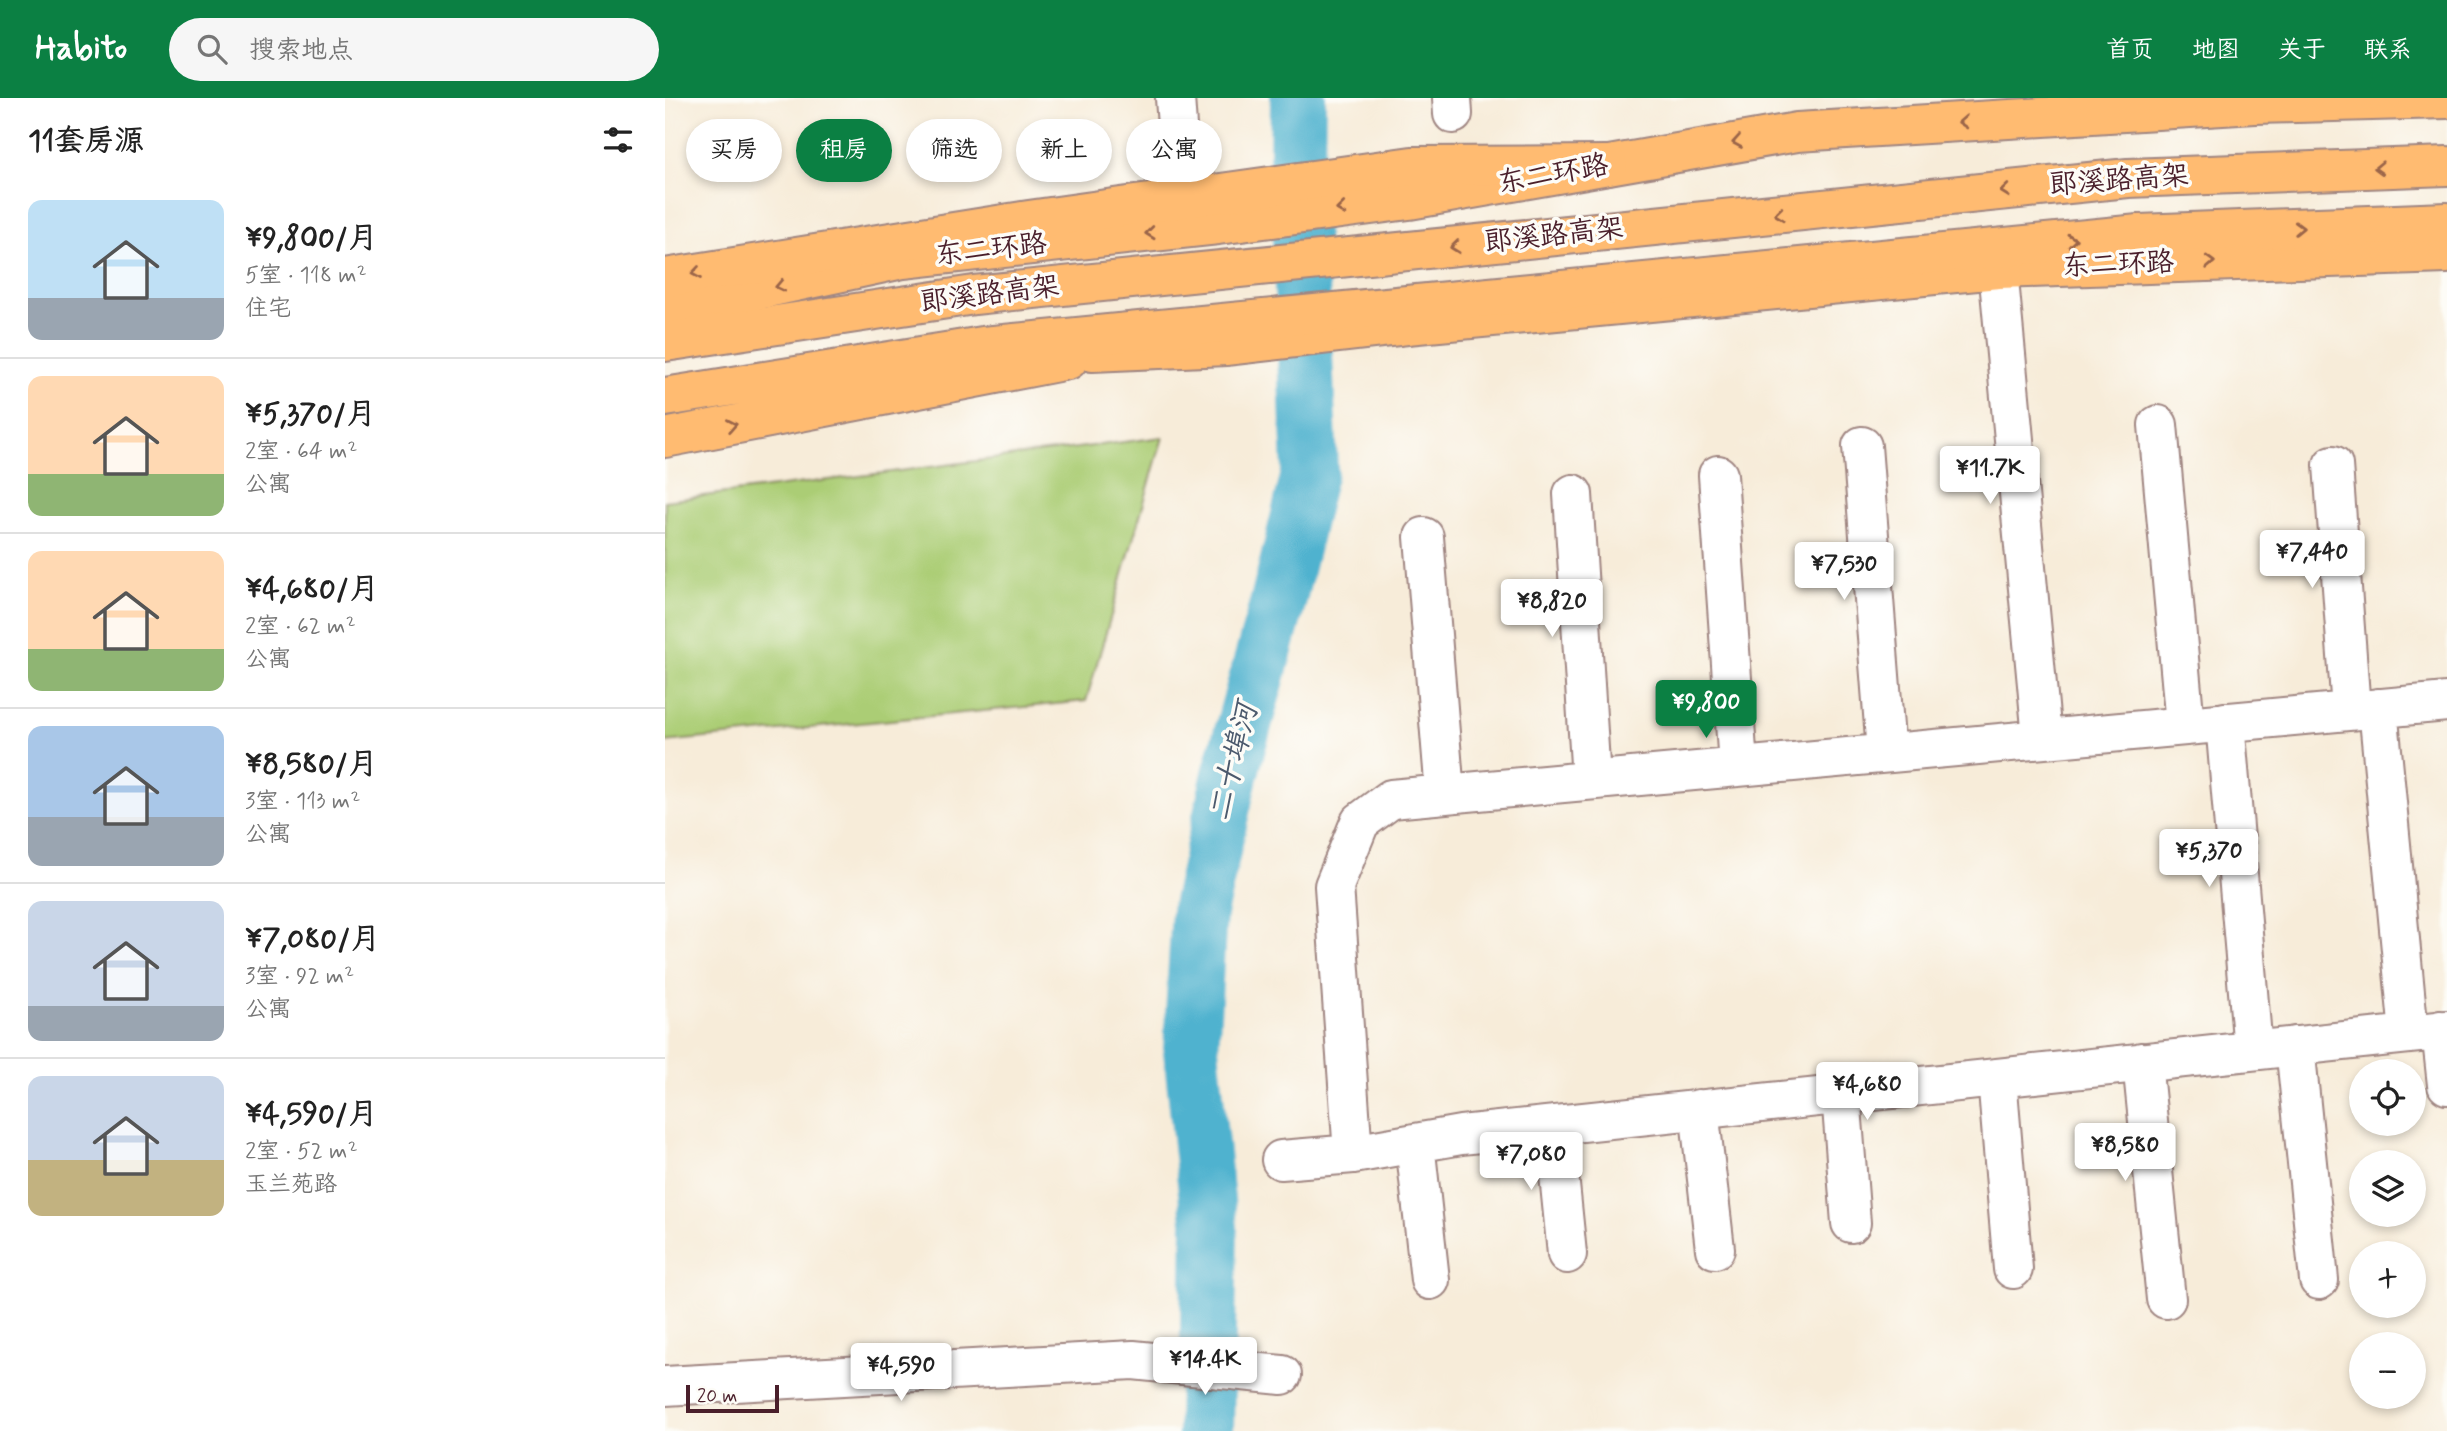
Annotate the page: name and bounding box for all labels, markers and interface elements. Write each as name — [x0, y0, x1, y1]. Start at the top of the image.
search box — [169, 18, 659, 81]
text: Habito — [35, 27, 127, 71]
icon: search — [193, 30, 231, 68]
text: 搜索地点 — [249, 34, 353, 68]
text: 首页 — [2106, 35, 2154, 66]
text: 地图 — [2192, 35, 2240, 66]
text: 关于 — [2278, 35, 2326, 66]
text: 联系 — [2364, 35, 2412, 66]
one-way arrow — [1957, 114, 1968, 129]
chip: 买房 — [686, 119, 782, 182]
chip: 租房 — [796, 119, 892, 182]
chip: 筛选 — [906, 119, 1002, 182]
chip: 新上 — [1016, 119, 1112, 182]
chip: 公寓 — [1126, 119, 1222, 182]
icon: filters — [599, 121, 637, 159]
text: 11套房源 — [28, 122, 144, 161]
one-way arrow — [1731, 134, 1743, 149]
street label: 东二环路 — [1495, 147, 1611, 203]
street label: 郎溪路高架 — [2048, 158, 2190, 204]
one-way arrow — [2373, 161, 2384, 176]
one-way arrow — [1999, 183, 2011, 198]
one-way arrow — [1336, 202, 1347, 217]
one-way arrow — [1773, 206, 1785, 221]
street label: 郎溪路高架 — [1482, 210, 1626, 262]
text: ¥9,800/月 — [245, 219, 378, 258]
one-way arrow — [2293, 220, 2304, 235]
one-way arrow — [1144, 225, 1156, 240]
street label: 东二环路 — [933, 226, 1049, 274]
icon: home — [84, 228, 168, 312]
one-way arrow — [2066, 233, 2077, 248]
one-way arrow — [1449, 239, 1461, 254]
street label: 东二环路 — [2061, 245, 2175, 285]
one-way arrow — [2205, 254, 2216, 269]
text: 5室 · 118 m² — [245, 261, 367, 291]
one-way arrow — [690, 265, 701, 280]
street label: 郎溪路高架 — [918, 268, 1062, 322]
one-way arrow — [774, 278, 786, 293]
text: 住宅 — [245, 294, 291, 324]
text: ¥5,370/月 — [245, 395, 376, 434]
icon: home — [84, 404, 168, 488]
one-way arrow — [726, 418, 738, 433]
text: 2室 · 64 m² — [245, 437, 357, 467]
pin: ¥11.7K — [1933, 446, 2047, 506]
text: ¥11.7K — [1956, 454, 2024, 484]
text: 公寓 — [245, 470, 291, 500]
pin: ¥7,440 — [2255, 531, 2369, 590]
text: ¥7,440 — [2276, 538, 2348, 568]
pin: ¥7,530 — [1787, 542, 1901, 602]
text: ¥7,530 — [1811, 550, 1877, 580]
text: ¥4,680/月 — [245, 570, 379, 609]
icon: home — [84, 579, 168, 663]
pin: ¥8,820 — [1495, 580, 1609, 639]
text: ¥8,820 — [1517, 587, 1587, 617]
text: 2室 · 62 m² — [245, 612, 356, 642]
text: 公寓 — [245, 645, 291, 675]
pin: ¥9,800 — [1649, 680, 1763, 740]
text: ¥9,800 — [1672, 688, 1740, 718]
water label: 二十埠河 — [1201, 694, 1269, 825]
text: ¥8,580/月 — [245, 745, 378, 784]
icon: home — [84, 754, 168, 838]
text: 3室 · 113 m² — [245, 787, 360, 817]
text: 公寓 — [245, 820, 291, 850]
pin: ¥5,370 — [2152, 830, 2266, 889]
text: ¥5,370 — [2175, 837, 2243, 867]
text: ¥7,080/月 — [245, 920, 380, 959]
icon: home — [84, 929, 168, 1013]
text: 3室 · 92 m² — [245, 962, 354, 992]
text: 公寓 — [245, 995, 291, 1025]
map controls — [2349, 1059, 2426, 1409]
button: locate — [2349, 1059, 2426, 1136]
pin: ¥4,680 — [1810, 1062, 1924, 1122]
text: ¥4,680 — [1832, 1070, 1902, 1100]
text: ¥4,590/月 — [245, 1095, 378, 1134]
icon: home — [84, 1104, 168, 1188]
pin: ¥8,580 — [2068, 1124, 2182, 1183]
text: ¥8,580 — [2091, 1131, 2159, 1161]
pin: ¥7,080 — [1474, 1132, 1588, 1192]
text: 2室 · 52 m² — [245, 1137, 358, 1167]
text: ¥7,080 — [1496, 1140, 1566, 1170]
button: layers — [2349, 1150, 2426, 1227]
text: 玉兰苑路 — [245, 1170, 337, 1200]
button: + — [2349, 1241, 2426, 1318]
button: − — [2349, 1332, 2426, 1409]
pin: ¥14.4K — [1148, 1338, 1262, 1397]
pin: ¥4,590 — [844, 1344, 958, 1403]
text: ¥14.4K — [1169, 1345, 1241, 1375]
text: ¥4,590 — [867, 1351, 935, 1381]
scale bar — [686, 1382, 779, 1414]
text: 20 m — [697, 1384, 737, 1409]

